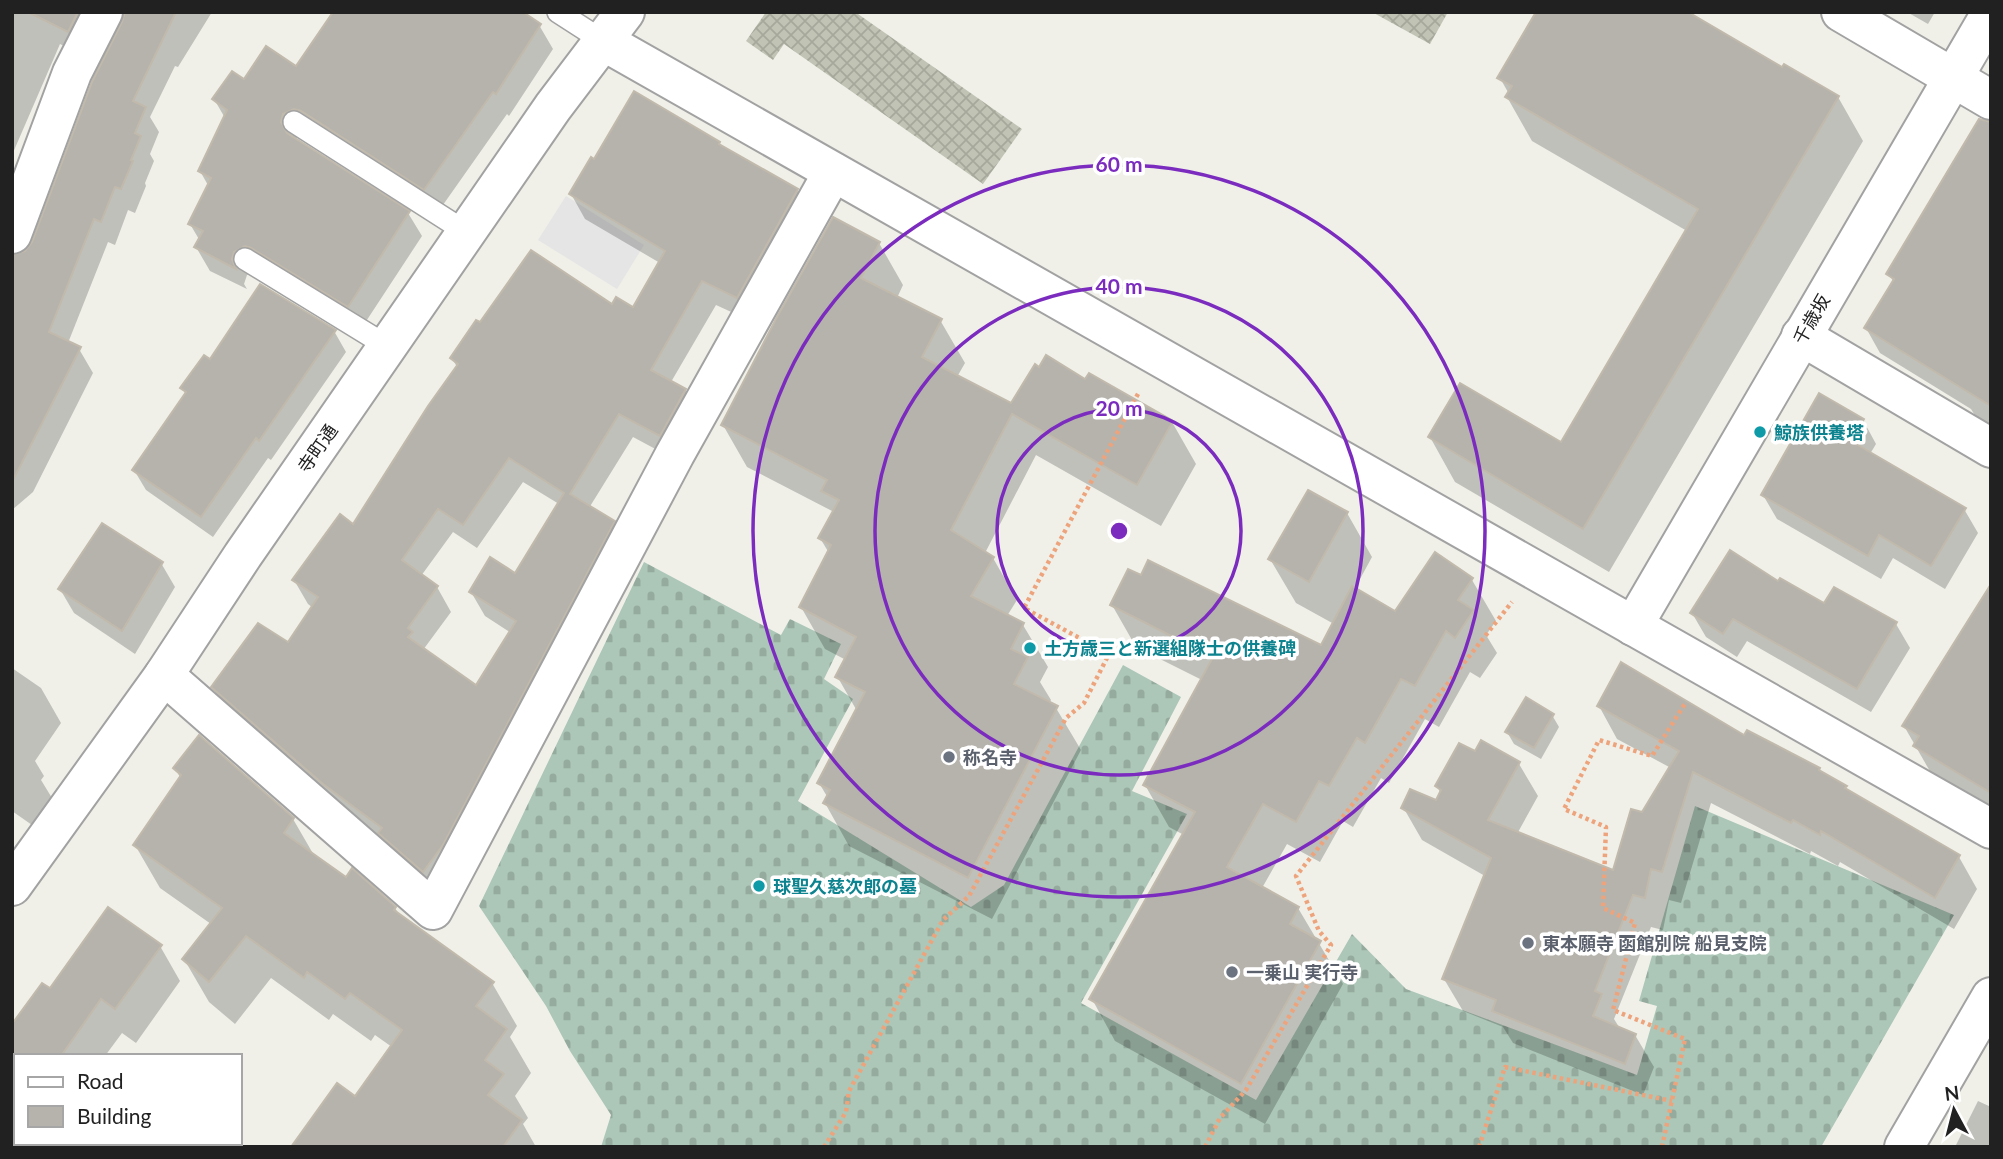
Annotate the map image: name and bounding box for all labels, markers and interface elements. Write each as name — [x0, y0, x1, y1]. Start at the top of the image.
text: 60 m — [1095, 151, 1143, 176]
text: 40 m — [1095, 273, 1143, 298]
street label: 千歳坂 — [1788, 290, 1834, 348]
text: 20 m — [1095, 395, 1143, 420]
street label: 寺町通 — [293, 420, 341, 476]
place label: 鯨族供養塔 — [1774, 421, 1864, 443]
marker: 鯨族供養塔 — [1752, 424, 1768, 440]
centre of rings — [1107, 519, 1131, 543]
place label: 土方歳三と新選組隊士の供養碑 — [1044, 637, 1296, 659]
marker: 土方歳三と新選組隊士の供養碑 — [1022, 640, 1038, 656]
place label: 称名寺 — [963, 746, 1017, 768]
marker: 称名寺 — [941, 749, 957, 765]
place label: 球聖久慈次郎の墓 — [773, 875, 917, 897]
marker: 球聖久慈次郎の墓 — [751, 878, 767, 894]
place label: 東本願寺 函館別院 船見支院 — [1542, 932, 1767, 954]
marker: 東本願寺 函館別院 船見支院 — [1520, 935, 1536, 951]
place label: 一乗山 実行寺 — [1246, 961, 1358, 983]
marker: 一乗山 実行寺 — [1224, 964, 1240, 980]
legend — [14, 1054, 242, 1145]
text: Road — [77, 1068, 124, 1093]
north arrow — [1919, 1075, 1989, 1145]
text: N — [1943, 1080, 1961, 1105]
text: Building — [77, 1103, 152, 1128]

